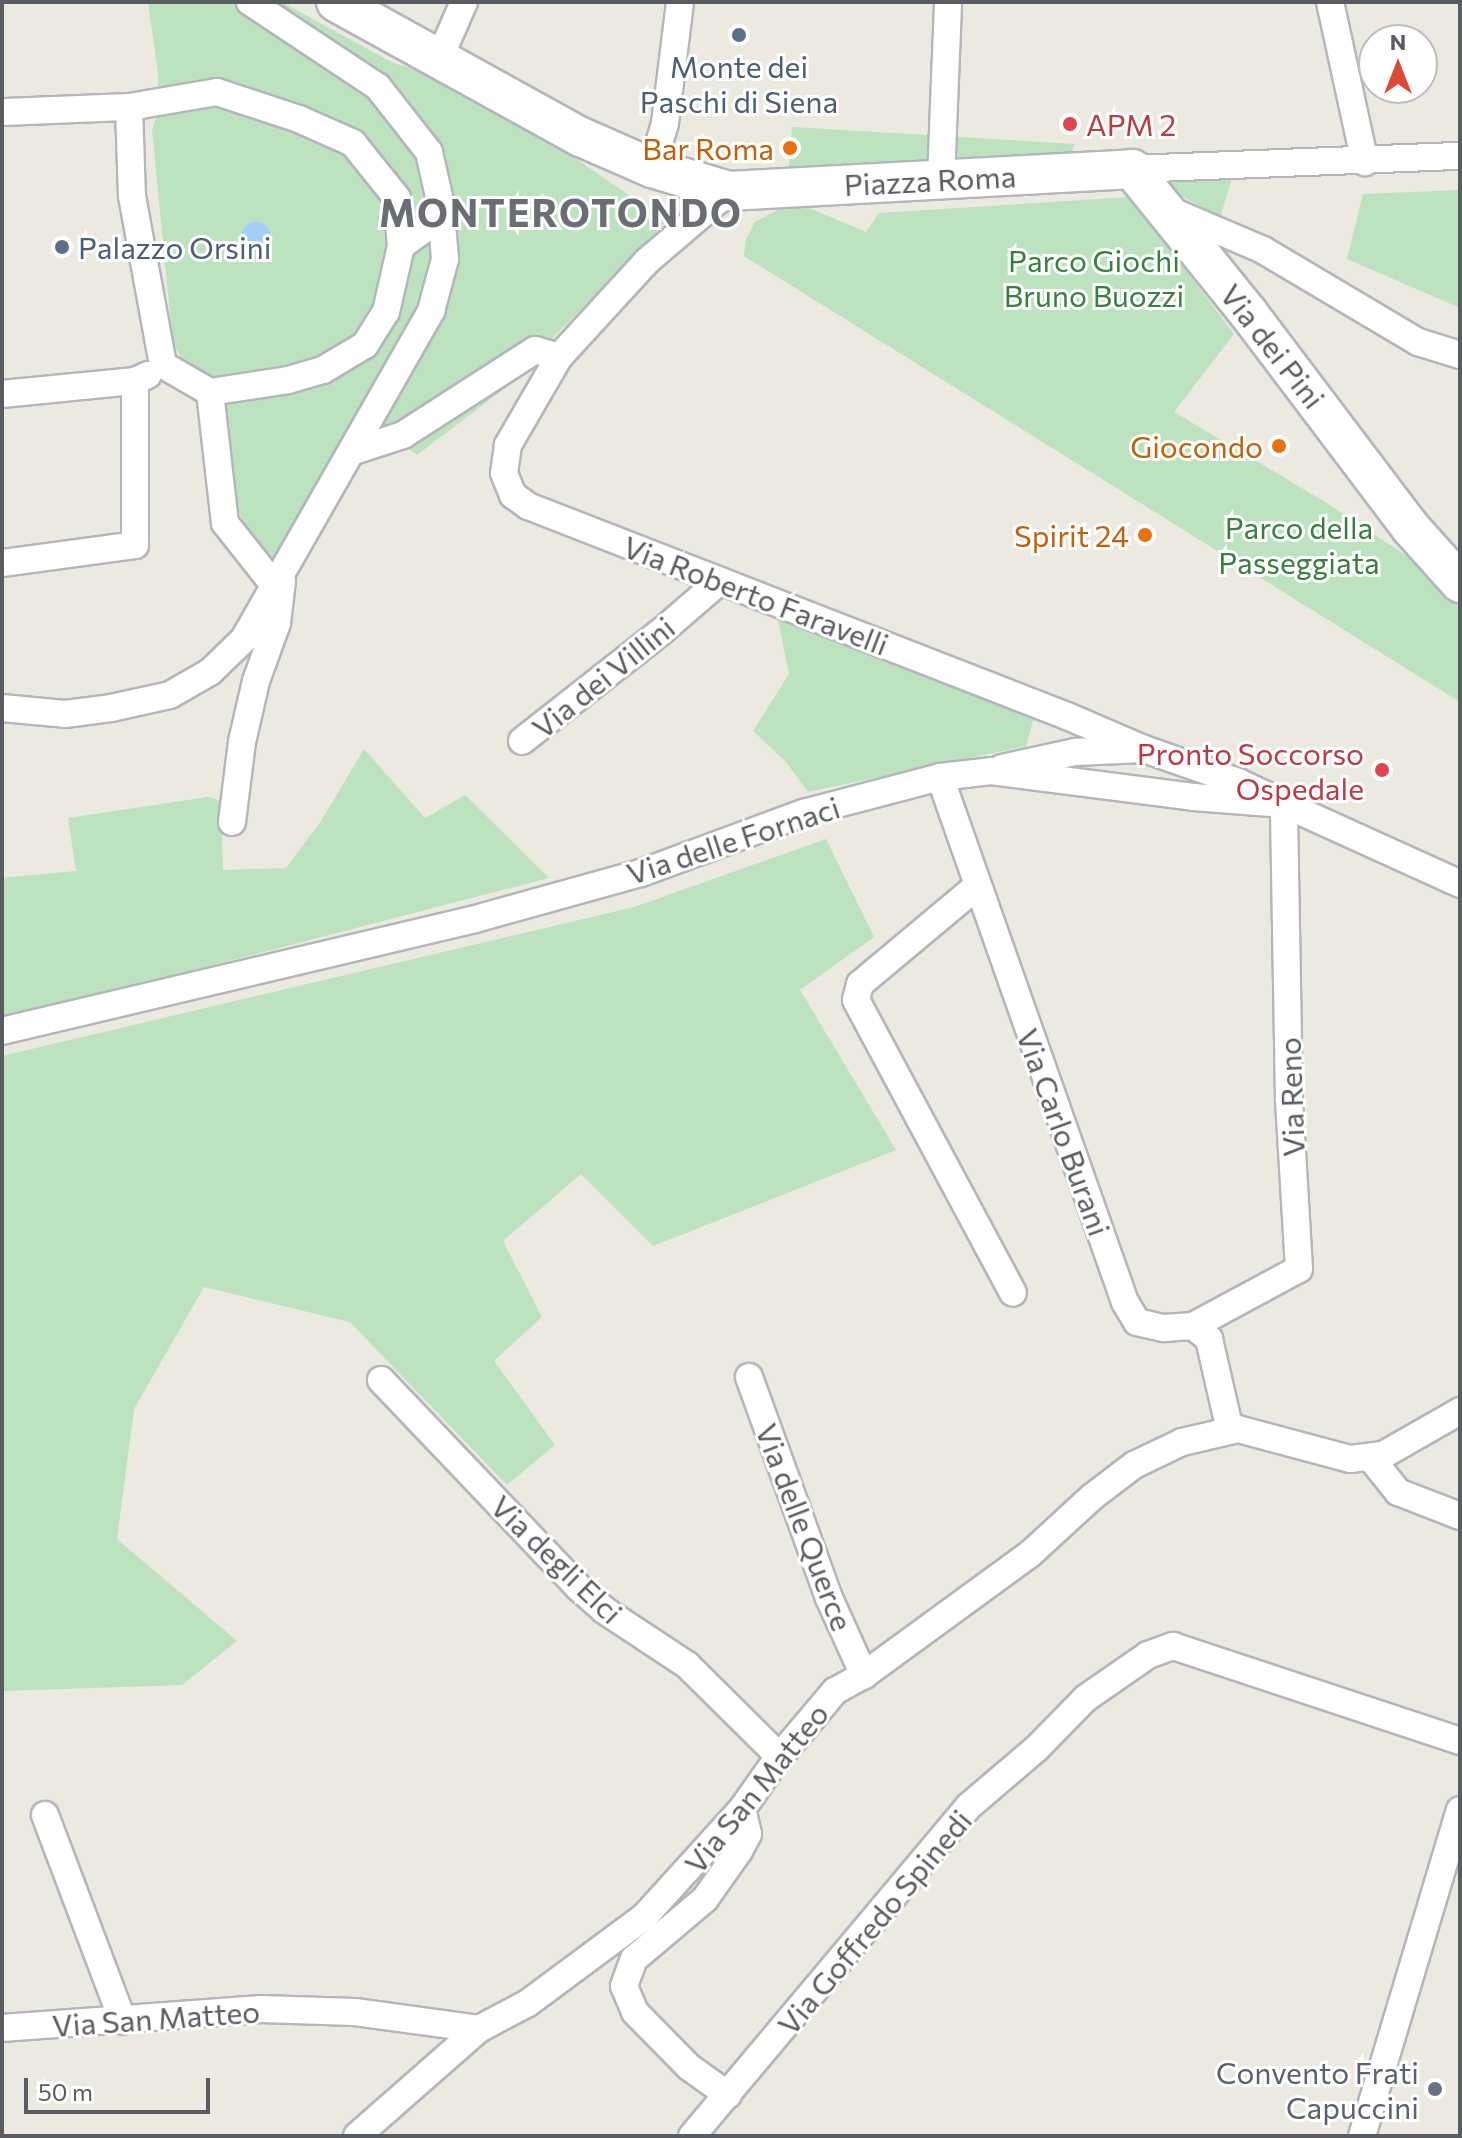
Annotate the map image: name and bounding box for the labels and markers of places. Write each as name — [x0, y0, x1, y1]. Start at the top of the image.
marker: Monte dei Paschi di Siena — [730, 26, 748, 44]
place label: Monte dei Paschi di Siena — [640, 48, 838, 118]
place label: APM 2 — [1086, 106, 1176, 142]
marker: APM 2 — [1061, 115, 1079, 133]
place label: Bar Roma — [642, 130, 774, 166]
marker: Bar Roma — [781, 139, 799, 157]
place label: Palazzo Orsini — [78, 229, 272, 265]
marker: Palazzo Orsini — [53, 238, 71, 256]
place label: Giocondo — [1130, 428, 1263, 464]
marker: Giocondo — [1270, 437, 1288, 455]
place label: Spirit 24 — [1014, 517, 1129, 553]
marker: Spirit 24 — [1136, 526, 1154, 544]
place label: Pronto Soccorso Ospedale — [1137, 735, 1364, 806]
marker: Pronto Soccorso Ospedale — [1371, 759, 1393, 781]
place label: Convento Frati Capuccini — [1216, 2054, 1419, 2124]
marker: Convento Frati Capuccini — [1426, 2080, 1444, 2098]

